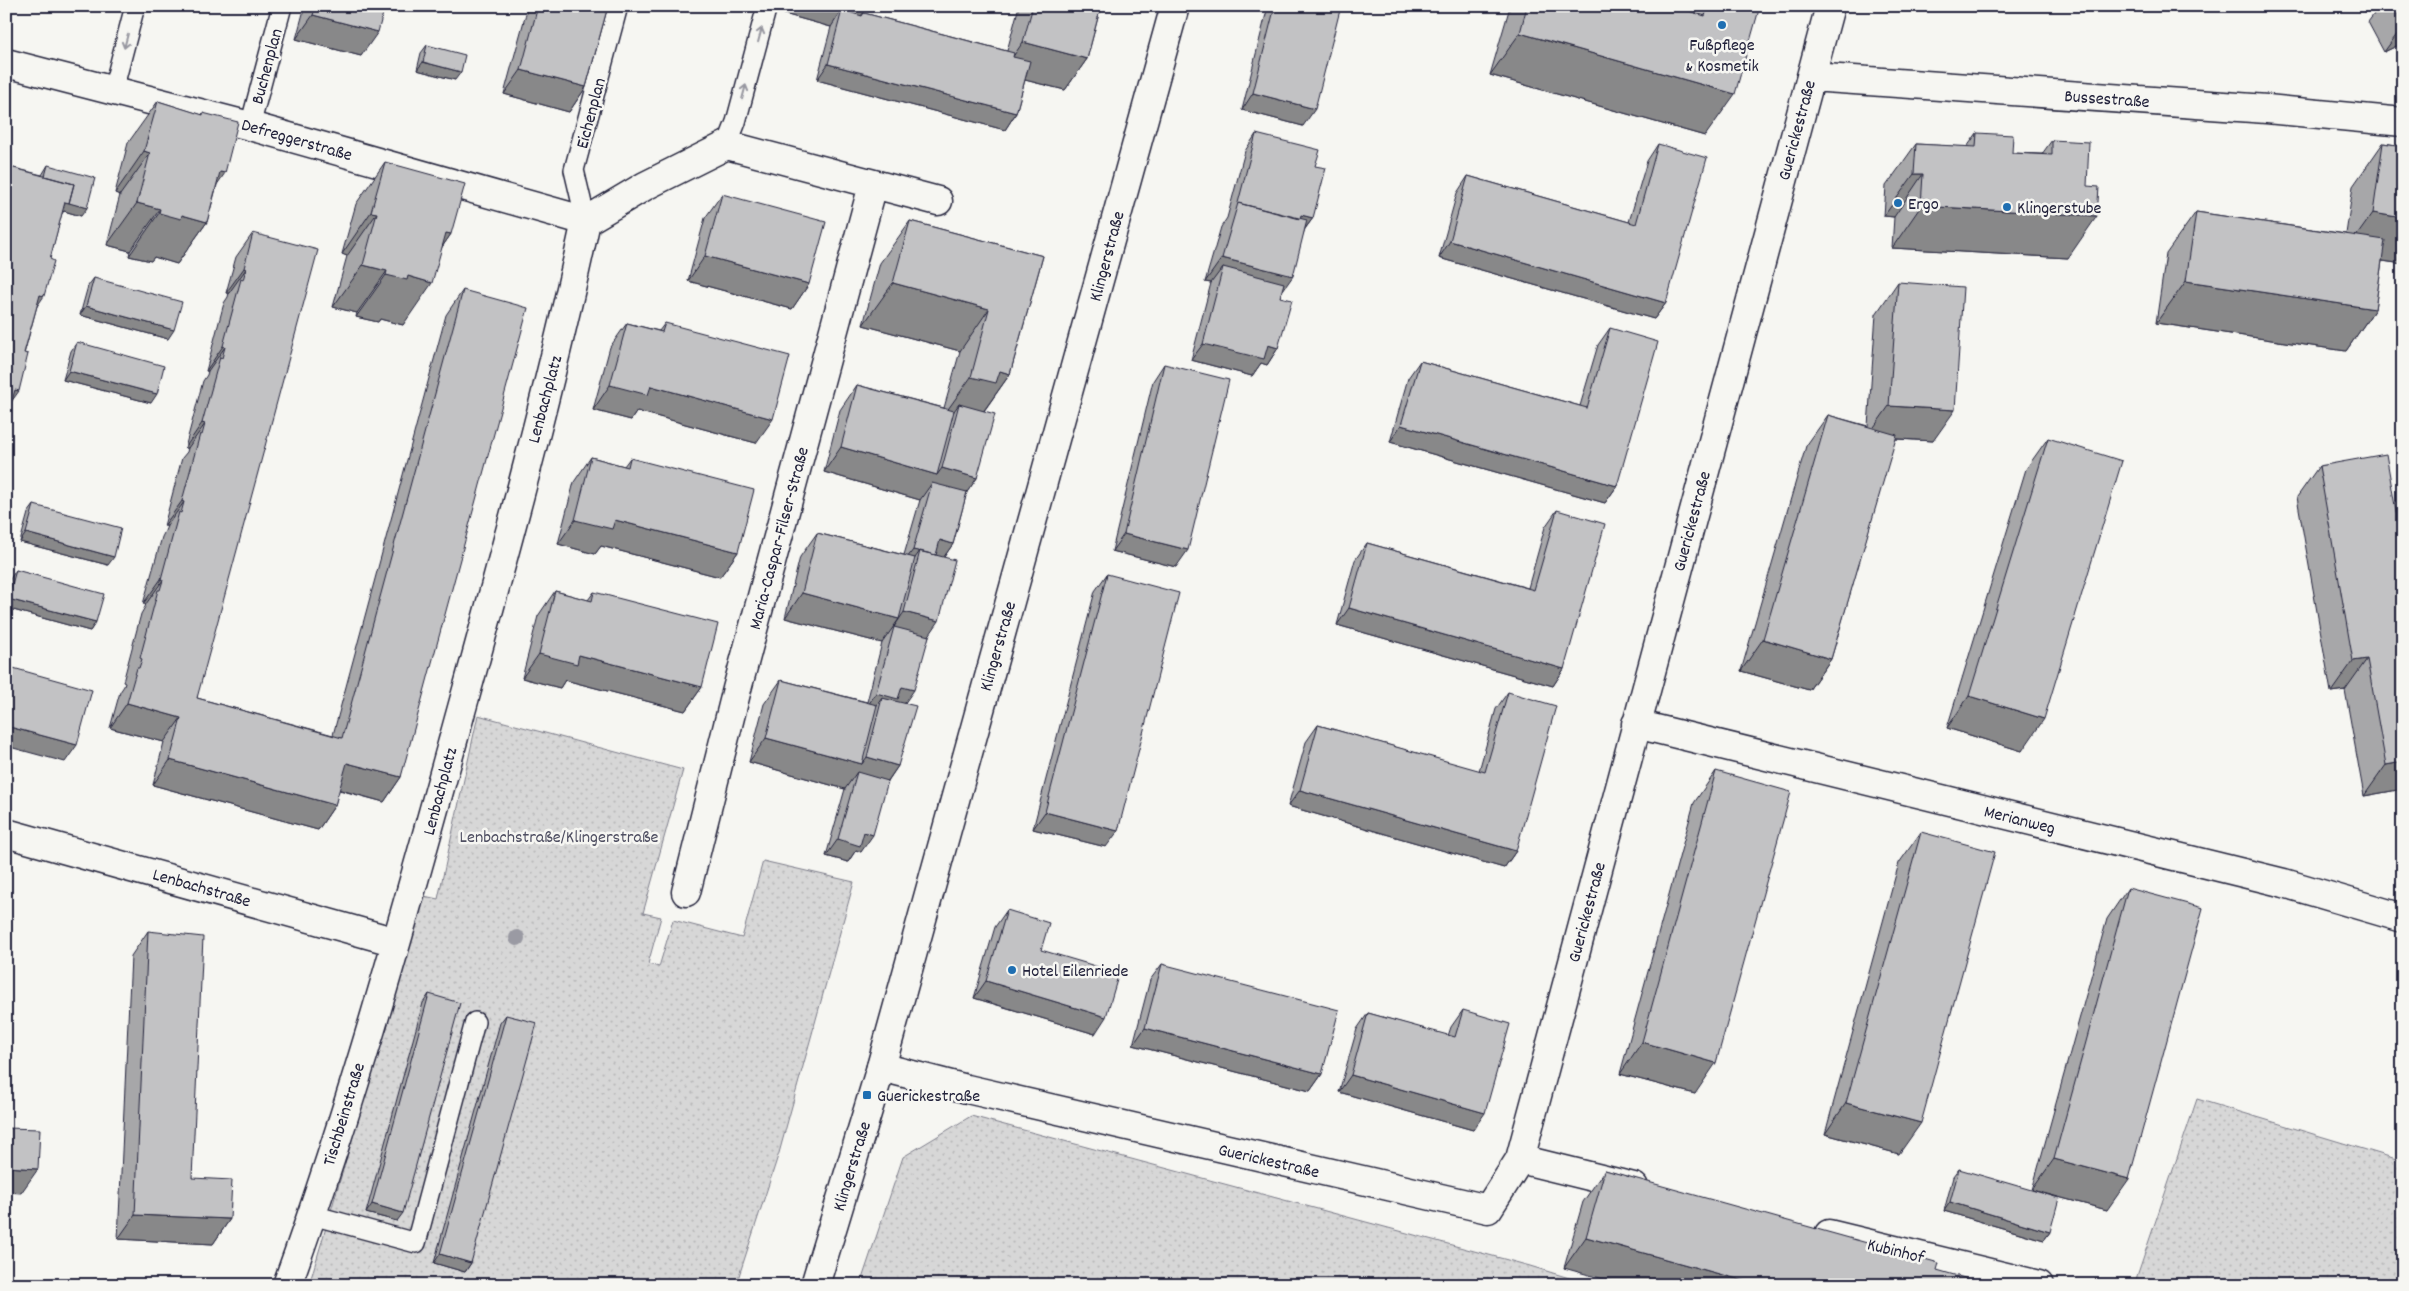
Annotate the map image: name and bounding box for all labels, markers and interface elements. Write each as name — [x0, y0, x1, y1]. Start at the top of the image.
marker: Fußpflege & Kosmetik — [1716, 19, 1728, 31]
street label: Buchenplan — [246, 26, 290, 107]
one-way arrow — [755, 27, 765, 43]
one-way arrow — [121, 32, 130, 48]
place label: Fußpflege & Kosmetik — [1685, 34, 1759, 80]
street label: Eichenplan — [571, 75, 614, 152]
street label: Guerickestraße — [1773, 78, 1824, 184]
one-way arrow — [740, 85, 749, 101]
street label: Bussestraße — [2063, 85, 2150, 116]
street label: Defreggerstraße — [238, 114, 355, 169]
place label: Ergo — [1908, 193, 1939, 218]
marker: Ergo — [1892, 197, 1904, 209]
place label: Klingerstube — [2017, 197, 2101, 222]
marker: Klingerstube — [2001, 201, 2013, 213]
street label: Klingerstraße — [1084, 209, 1132, 305]
street label: Lenbachplatz — [523, 353, 570, 446]
street label: Maria-Caspar-Filser-Straße — [744, 444, 817, 633]
street label: Guerickestraße — [1668, 469, 1719, 575]
street label: Klingerstraße — [975, 599, 1024, 695]
street label: Lenbachplatz — [418, 745, 465, 838]
street label: Merianweg — [1981, 801, 2058, 842]
park label: Lenbachstraße/Klingerstraße — [460, 826, 658, 851]
street label: Guerickestraße — [1563, 860, 1614, 966]
street label: Lenbachstraße — [149, 863, 253, 915]
place label: Hotel Eilenriede — [1022, 960, 1129, 985]
marker: Hotel Eilenriede — [1006, 964, 1018, 976]
street label: Tischbeinstraße — [318, 1060, 373, 1169]
place label: Guerickestraße — [877, 1085, 980, 1110]
marker: Guerickestraße — [861, 1089, 873, 1101]
street label: Klingerstraße — [828, 1119, 879, 1215]
street label: Guerickestraße — [1215, 1139, 1322, 1186]
street label: Kubinhof — [1864, 1233, 1927, 1272]

